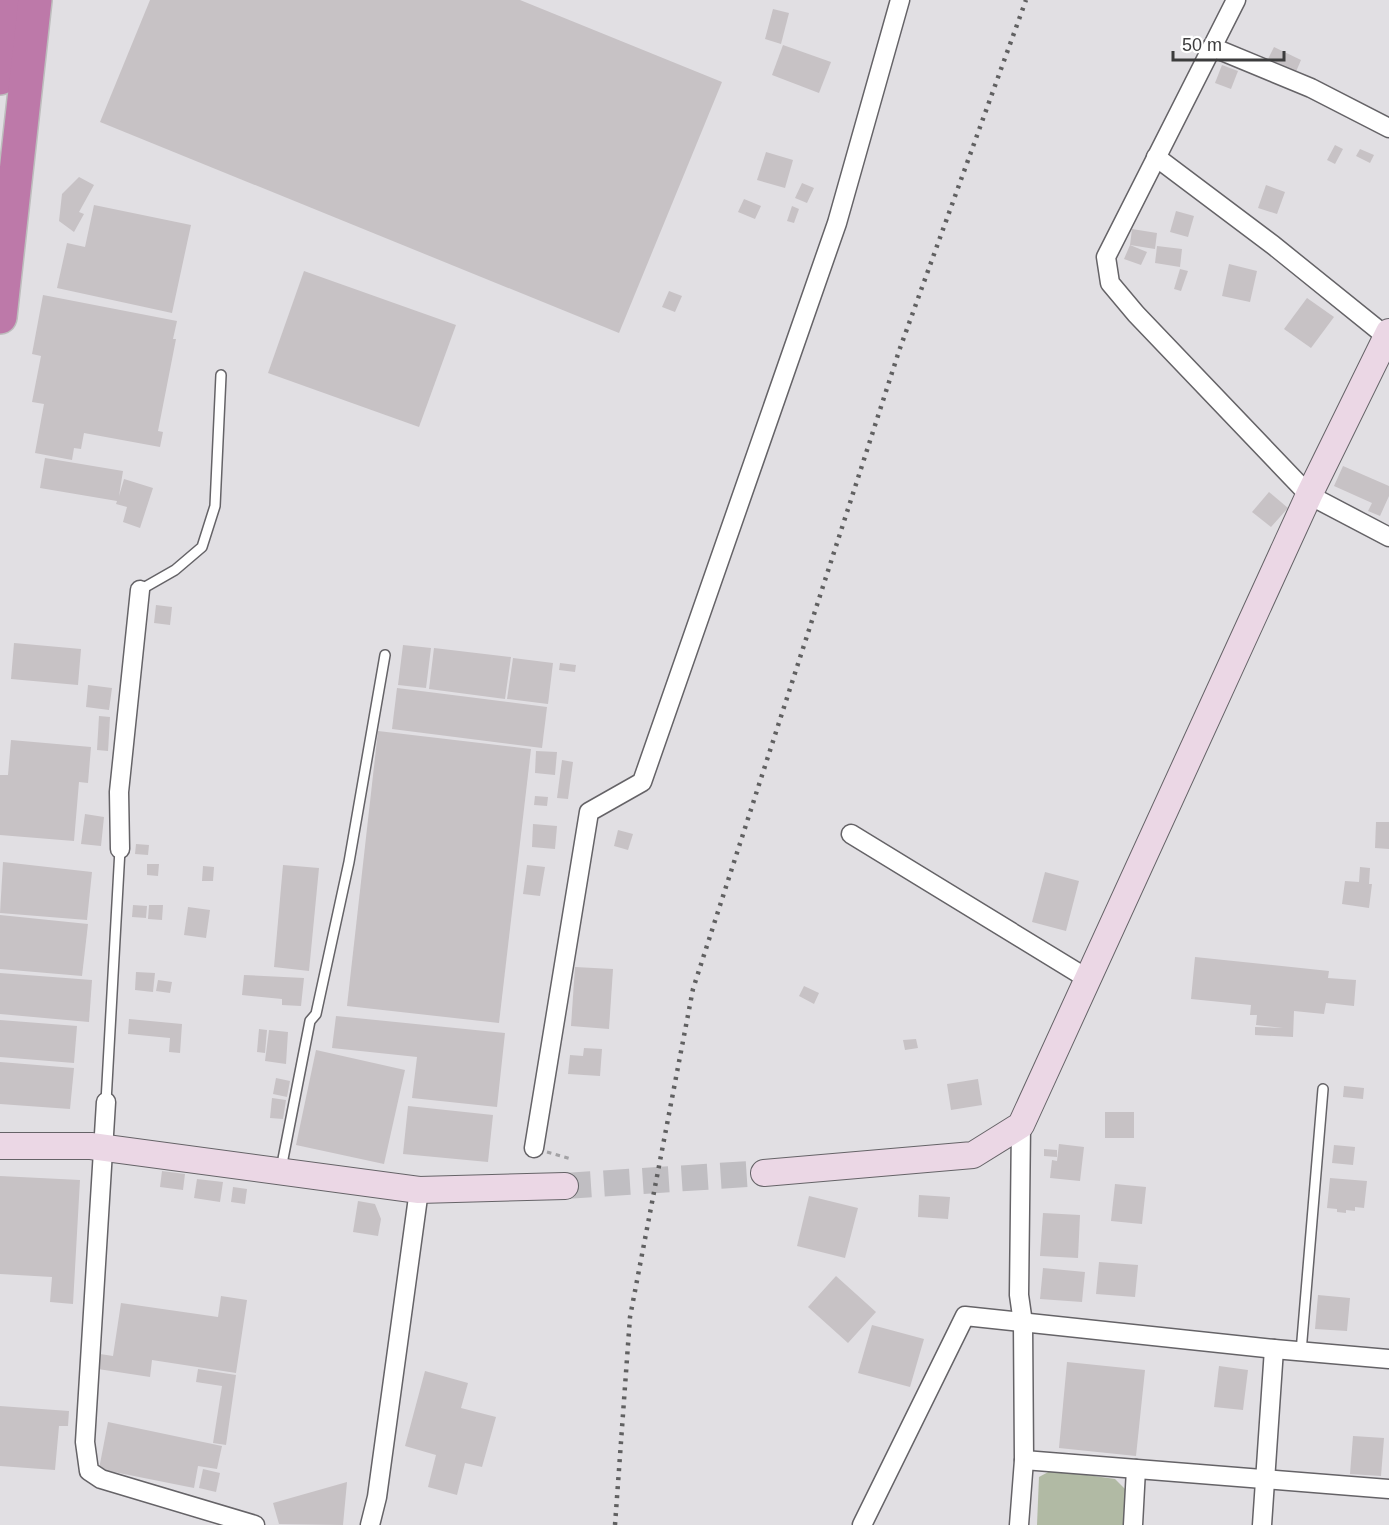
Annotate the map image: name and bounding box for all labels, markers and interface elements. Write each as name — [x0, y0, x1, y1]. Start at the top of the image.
scale bar — [1173, 24, 1284, 62]
text: 50 m — [1182, 35, 1222, 55]

